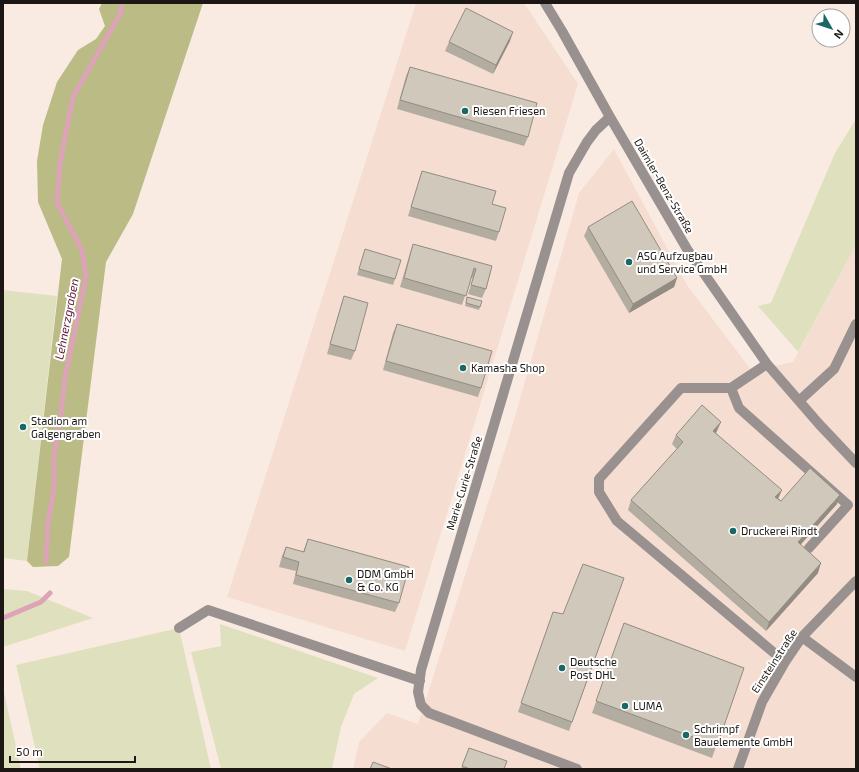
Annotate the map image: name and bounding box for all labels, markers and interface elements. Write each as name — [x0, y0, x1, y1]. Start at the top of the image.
north arrow — [811, 8, 851, 48]
text: N — [832, 27, 847, 42]
place label: Riesen Friesen — [473, 104, 545, 117]
marker: Riesen Friesen — [460, 106, 470, 116]
street label: Daimler-Benz-Straße — [632, 136, 697, 235]
place label: ASG Aufzugbau und Service GmbH — [637, 249, 727, 275]
marker: ASG Aufzugbau und Service GmbH — [624, 257, 634, 267]
water label: Lehnerzgraben — [51, 277, 81, 361]
place label: Kamasha Shop — [471, 361, 545, 374]
marker: Kamasha Shop — [458, 363, 468, 373]
place label: Stadion am Galgengraben — [31, 414, 101, 440]
marker: Stadion am Galgengraben — [18, 422, 28, 432]
street label: Marie-Curie-Straße — [443, 434, 484, 532]
place label: Druckerei Rindt — [741, 524, 817, 537]
marker: Druckerei Rindt — [728, 526, 738, 536]
place label: DDM GmbH & Co. KG — [357, 567, 414, 593]
marker: DDM GmbH & Co. KG — [344, 575, 354, 585]
street label: Einsteinstraße — [748, 626, 799, 695]
place label: Deutsche Post DHL — [570, 655, 617, 681]
marker: Deutsche Post DHL — [557, 663, 567, 673]
place label: LUMA — [633, 699, 662, 712]
marker: LUMA — [620, 701, 630, 711]
place label: Schrimpf Bauelemente GmbH — [694, 722, 793, 748]
marker: Schrimpf Bauelemente GmbH — [681, 730, 691, 740]
scale bar — [10, 738, 135, 764]
text: 50 m — [16, 744, 43, 758]

